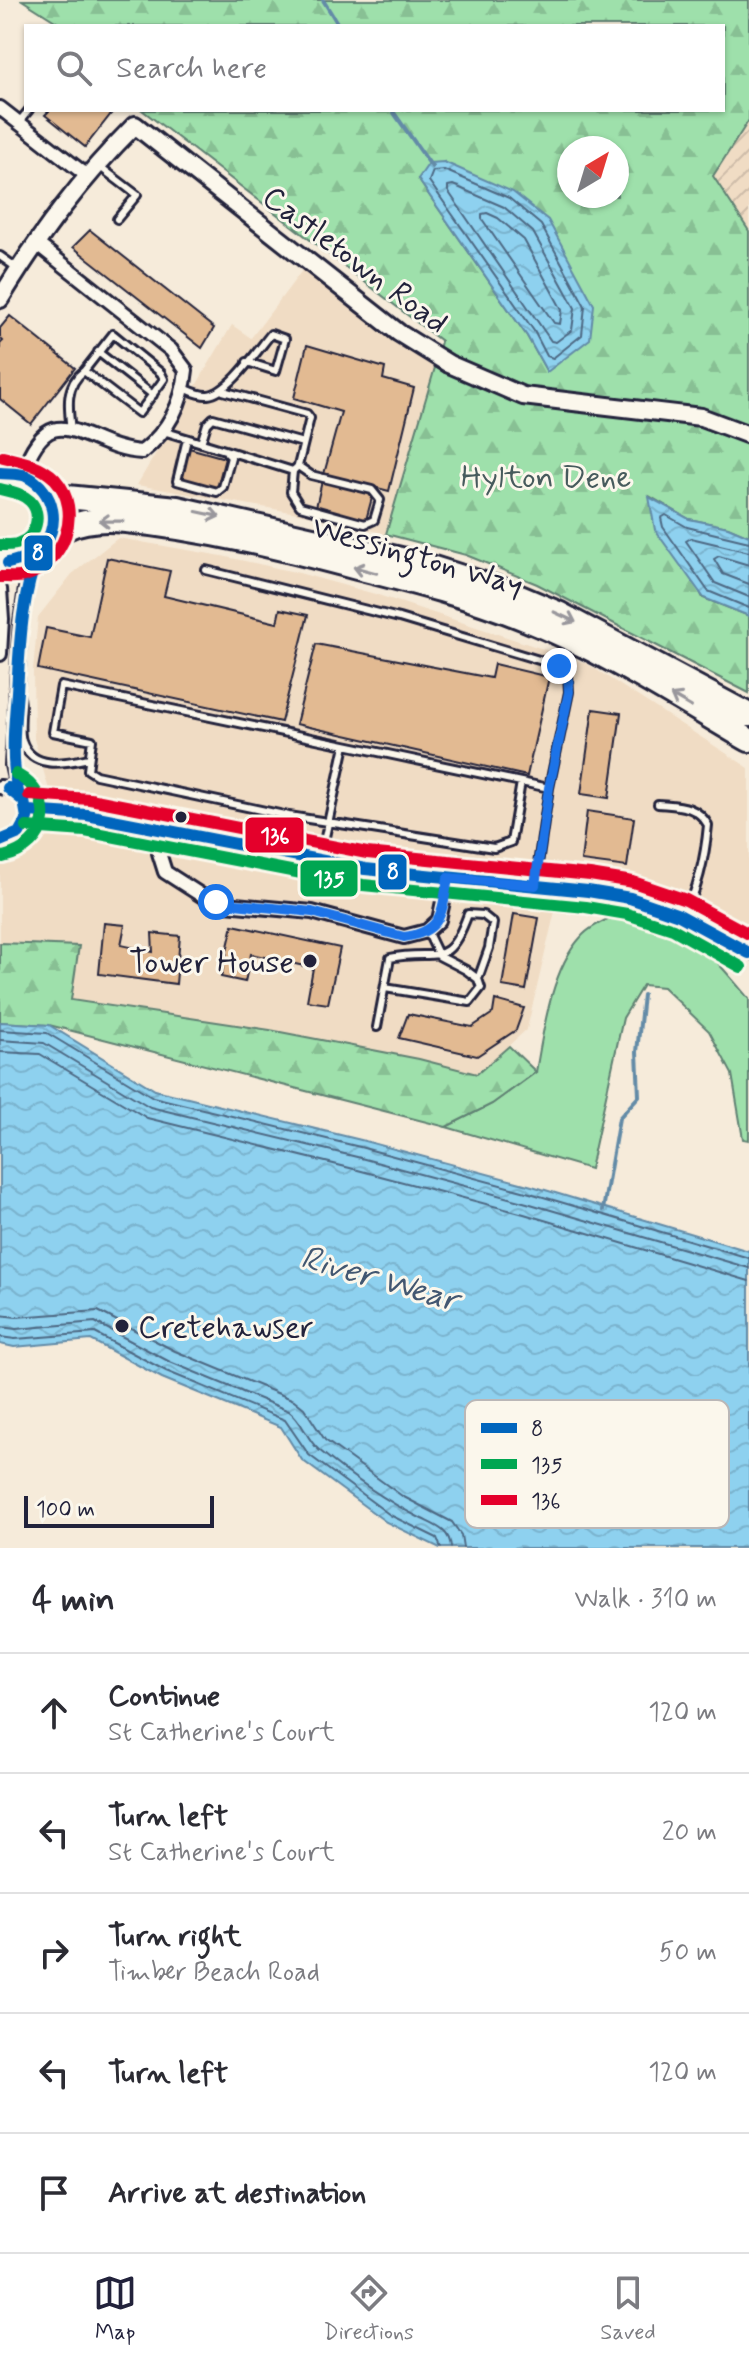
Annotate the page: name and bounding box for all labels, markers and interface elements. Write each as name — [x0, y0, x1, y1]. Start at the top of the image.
search box — [24, 24, 725, 112]
icon: search — [52, 46, 96, 90]
text: Search here — [116, 49, 267, 88]
north arrow — [557, 136, 629, 208]
street label: Castletown Road — [253, 177, 456, 344]
park label: Hylton Dene — [461, 457, 631, 499]
one-way arrow — [195, 507, 220, 522]
street label: Wessington Way — [306, 507, 528, 610]
one-way arrow — [98, 513, 125, 528]
line badge: 8 — [23, 534, 54, 572]
text: 8 — [32, 540, 44, 568]
one-way arrow — [353, 561, 379, 576]
one-way arrow — [552, 610, 576, 625]
route end — [541, 648, 577, 684]
one-way arrow — [670, 693, 694, 708]
unlabelled marker — [173, 809, 189, 825]
line badge: 136 — [244, 816, 305, 854]
text: 136 — [260, 823, 290, 851]
line badge: 8 — [377, 853, 408, 891]
line badge: 135 — [299, 859, 359, 898]
text: 8 — [387, 859, 399, 887]
text: 135 — [313, 866, 345, 894]
route start — [198, 884, 234, 920]
place label: Tower House — [129, 942, 294, 984]
marker: Tower House — [301, 952, 319, 970]
water label: River Wear — [295, 1236, 468, 1325]
place label: Cretehawser — [138, 1307, 314, 1349]
marker: Cretehawser — [113, 1317, 131, 1335]
legend — [465, 1400, 729, 1528]
text: 8 — [531, 1416, 543, 1444]
text: 135 — [531, 1452, 562, 1480]
text: 136 — [531, 1488, 561, 1516]
scale bar — [24, 1492, 214, 1528]
text: 100 m — [36, 1496, 95, 1524]
text: 4 min — [32, 1578, 115, 1623]
text: Walk · 310 m — [575, 1583, 717, 1617]
text: Continue — [108, 1677, 220, 1716]
icon: ahead — [32, 1691, 76, 1735]
text: 120 m — [648, 1696, 717, 1730]
text: St Catherine's Court — [108, 1716, 335, 1750]
text: Turn left — [108, 1797, 228, 1836]
icon: left — [32, 1811, 76, 1855]
text: 20 m — [662, 1816, 717, 1850]
text: St Catherine's Court — [108, 1836, 335, 1870]
text: Turn right — [108, 1917, 241, 1956]
icon: right — [32, 1931, 76, 1975]
text: 50 m — [659, 1936, 717, 1970]
text: Timber Beach Road — [108, 1956, 320, 1990]
icon: left — [32, 2051, 76, 2095]
text: Turn left — [108, 2054, 228, 2093]
text: 120 m — [648, 2056, 717, 2090]
icon: arrive — [32, 2171, 76, 2215]
text: Arrive at destination — [108, 2174, 366, 2213]
tab: Map — [93, 2271, 137, 2347]
tab: Directions — [323, 2271, 414, 2347]
tab: Saved — [600, 2271, 656, 2347]

